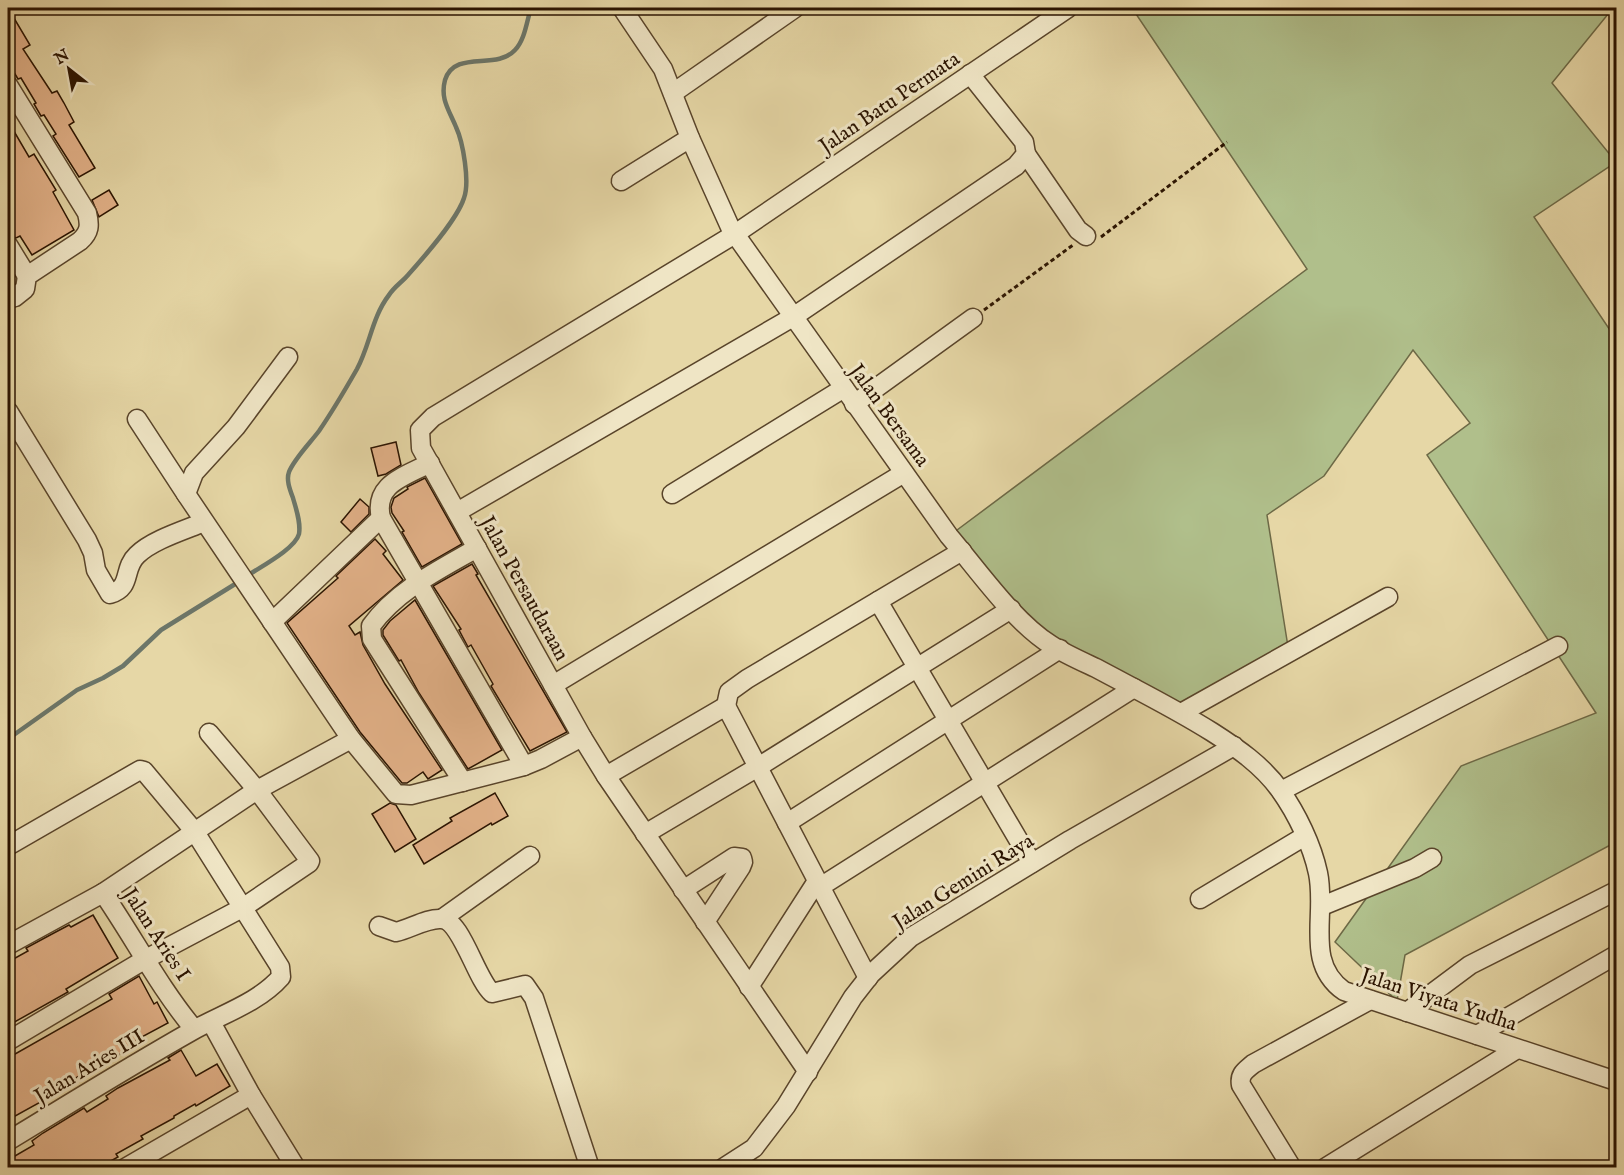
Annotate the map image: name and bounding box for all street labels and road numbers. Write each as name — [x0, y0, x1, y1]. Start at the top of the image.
street label: Jalan Batu Permata — [813, 46, 966, 161]
street label: Jalan Bersama — [841, 358, 936, 473]
street label: Jalan Persaudaraan — [472, 510, 575, 666]
street label: Jalan Gemini Raya — [887, 828, 1040, 938]
street label: Jalan Aries I — [115, 881, 196, 987]
street label: Jalan Viyata Yudha — [1355, 962, 1521, 1039]
street label: Jalan Aries III — [28, 1024, 150, 1112]

